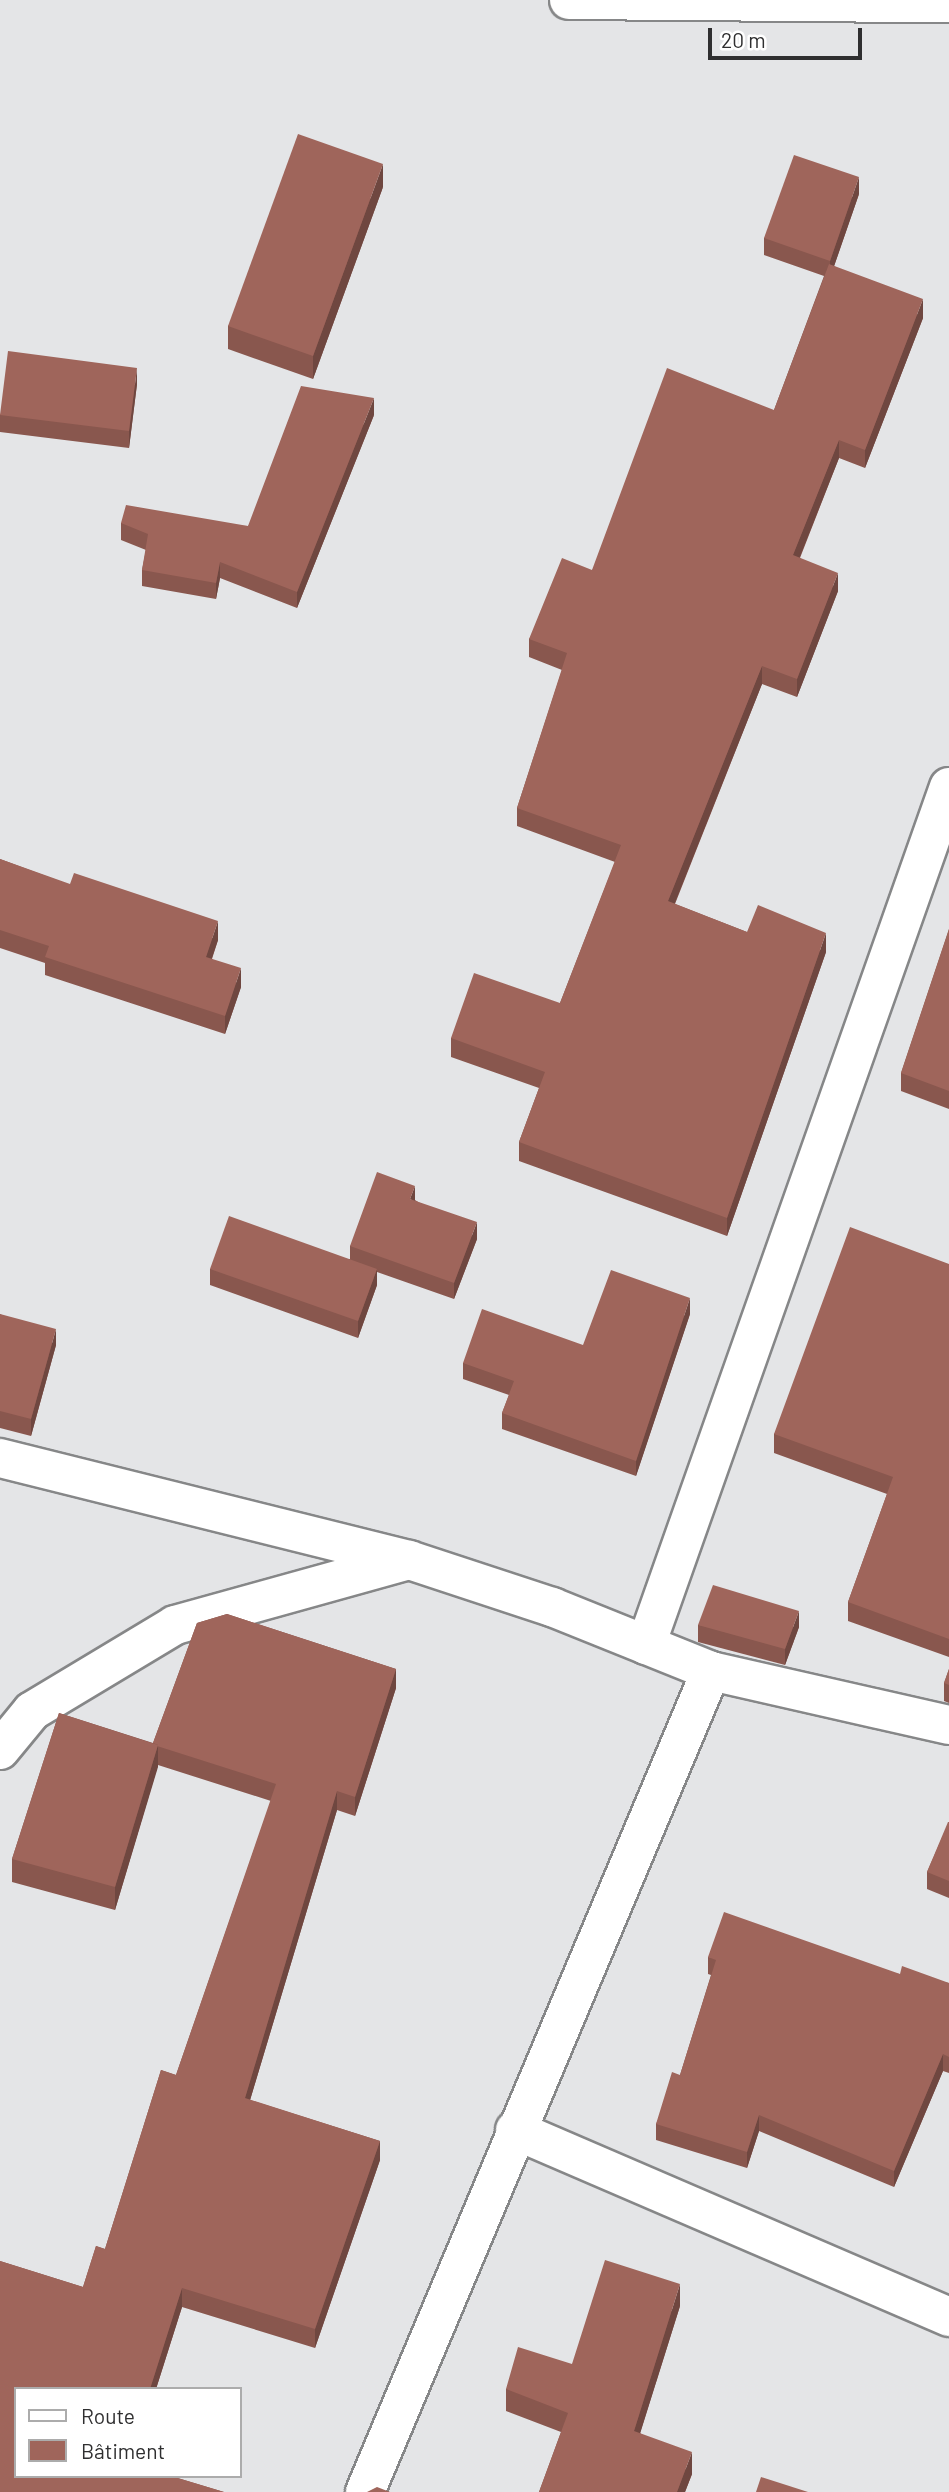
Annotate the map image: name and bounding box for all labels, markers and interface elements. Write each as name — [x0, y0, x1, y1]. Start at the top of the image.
scale bar — [711, 14, 865, 58]
text: 20 m — [721, 27, 766, 52]
legend — [14, 2387, 242, 2478]
text: Route — [81, 2403, 135, 2428]
text: Bâtiment — [81, 2438, 165, 2463]

